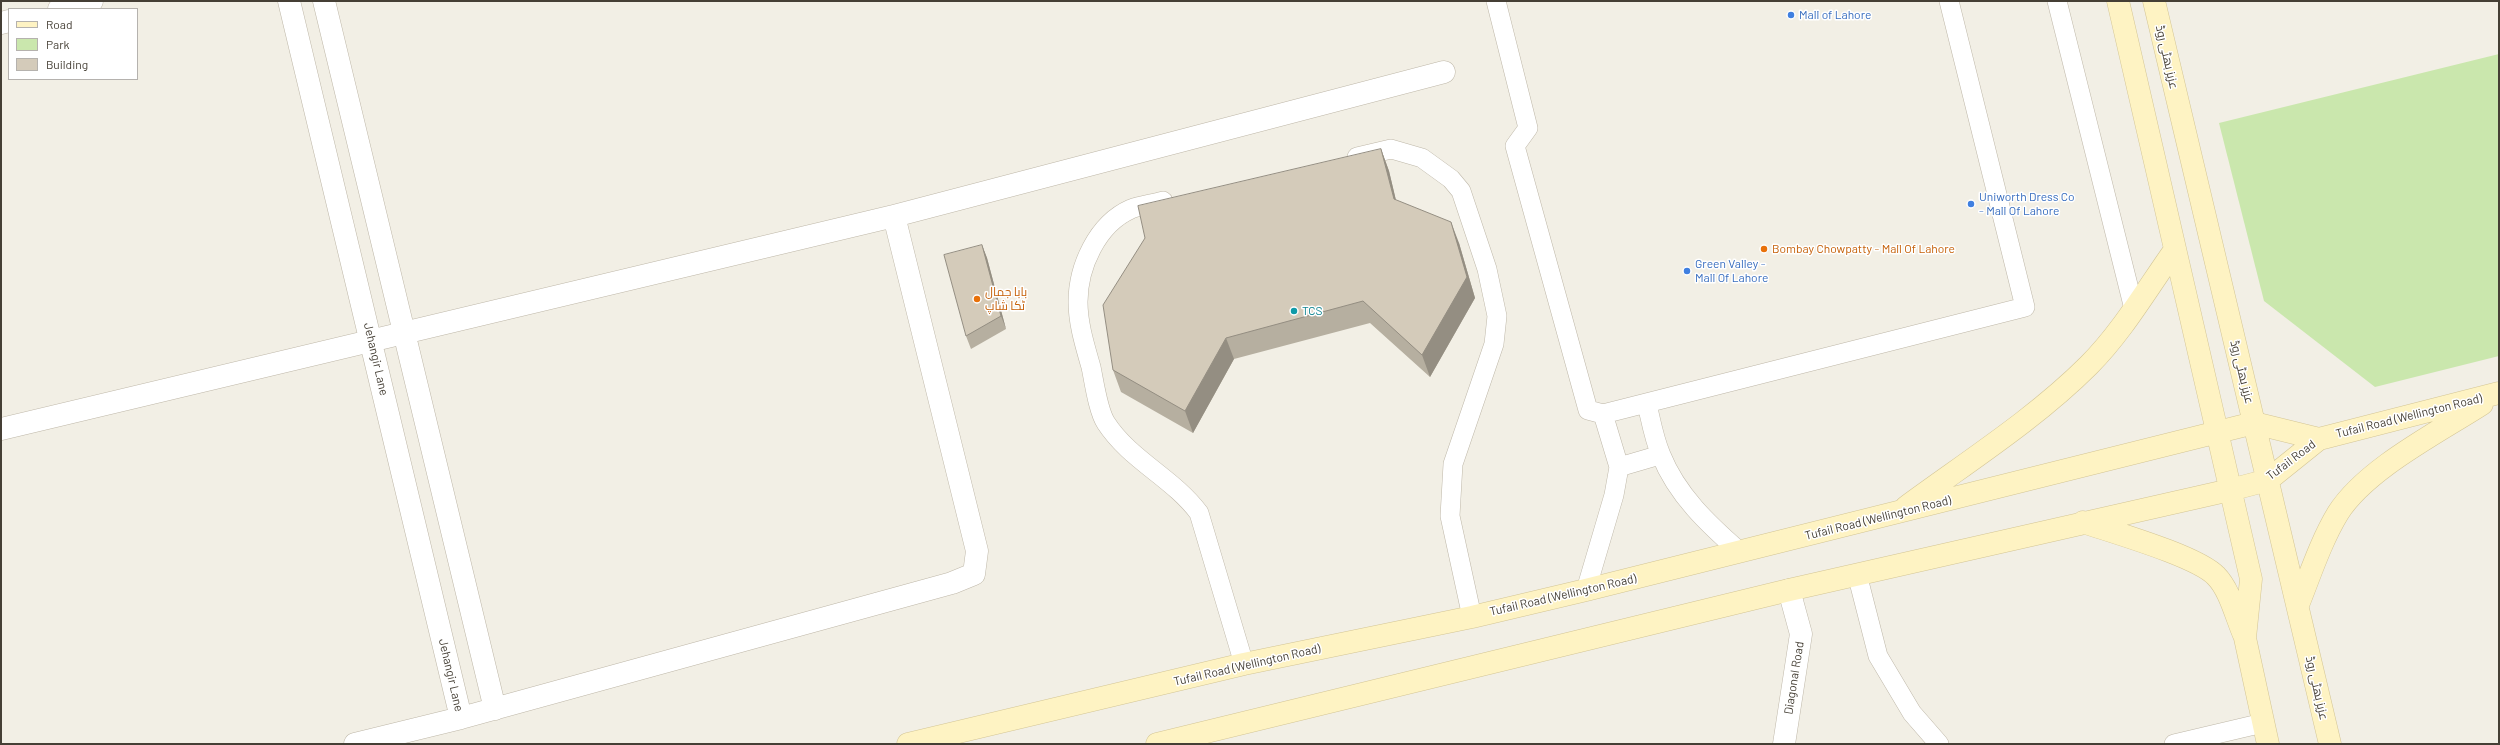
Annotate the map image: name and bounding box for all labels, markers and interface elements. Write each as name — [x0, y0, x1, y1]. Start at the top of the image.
legend — [8, 8, 138, 80]
place label: Mall of Lahore — [1799, 8, 1871, 22]
marker: Mall of Lahore — [1786, 10, 1796, 20]
text: Road — [46, 17, 73, 31]
street label: عزیز بھٹی روڈ — [2153, 24, 2181, 90]
text: Park — [46, 37, 70, 51]
text: Building — [46, 57, 88, 71]
place label: Uniworth Dress Co - Mall Of Lahore — [1979, 190, 2075, 218]
marker: Uniworth Dress Co - Mall Of Lahore — [1966, 199, 1976, 209]
place label: Bombay Chowpatty - Mall Of Lahore — [1772, 242, 1955, 256]
marker: Bombay Chowpatty - Mall Of Lahore — [1759, 244, 1769, 254]
place label: Green Valley - Mall Of Lahore — [1695, 257, 1768, 285]
marker: Green Valley - Mall Of Lahore — [1682, 266, 1692, 276]
place label: بابا جمال ٹکا شاپ — [985, 285, 1027, 313]
marker: بابا جمال ٹکا شاپ — [972, 294, 982, 304]
place label: TCS — [1302, 304, 1323, 318]
marker: TCS — [1289, 306, 1299, 316]
street label: Jehangir Lane — [361, 321, 391, 397]
street label: عزیز بھٹی روڈ — [2227, 339, 2257, 405]
street label: Tufail Road (Wellington Road) — [2334, 391, 2484, 441]
street label: Tufail Road — [2264, 437, 2318, 483]
street label: Tufail Road (Wellington Road) — [1803, 493, 1953, 543]
street label: Tufail Road (Wellington Road) — [1488, 571, 1638, 619]
street label: Jehangir Lane — [436, 637, 466, 713]
street label: Diagonal Road — [1781, 640, 1807, 716]
street label: Tufail Road (Wellington Road) — [1172, 641, 1322, 689]
street label: عزیز بھٹی روڈ — [2303, 655, 2331, 721]

